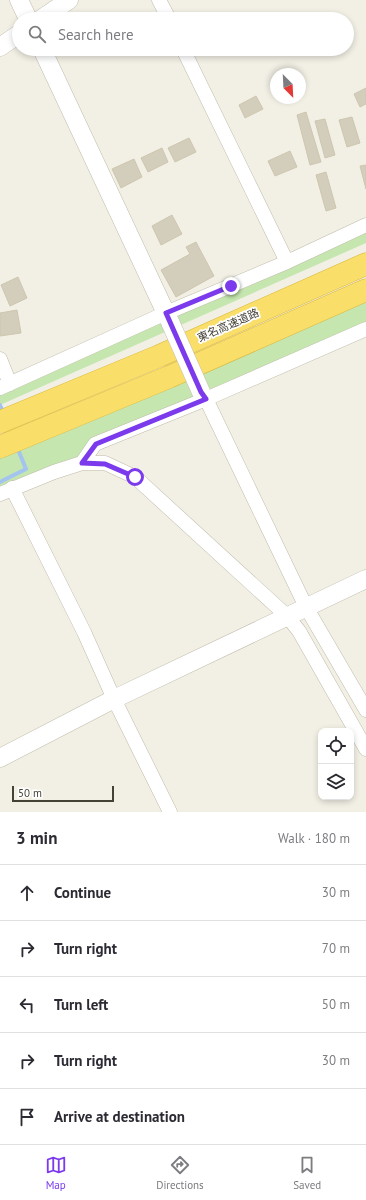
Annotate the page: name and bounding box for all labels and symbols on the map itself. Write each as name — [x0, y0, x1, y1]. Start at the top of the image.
north arrow — [270, 68, 306, 104]
route end — [222, 277, 240, 295]
street label: 東名高速道路 — [195, 305, 261, 345]
route start — [126, 468, 144, 486]
scale bar — [12, 784, 114, 803]

